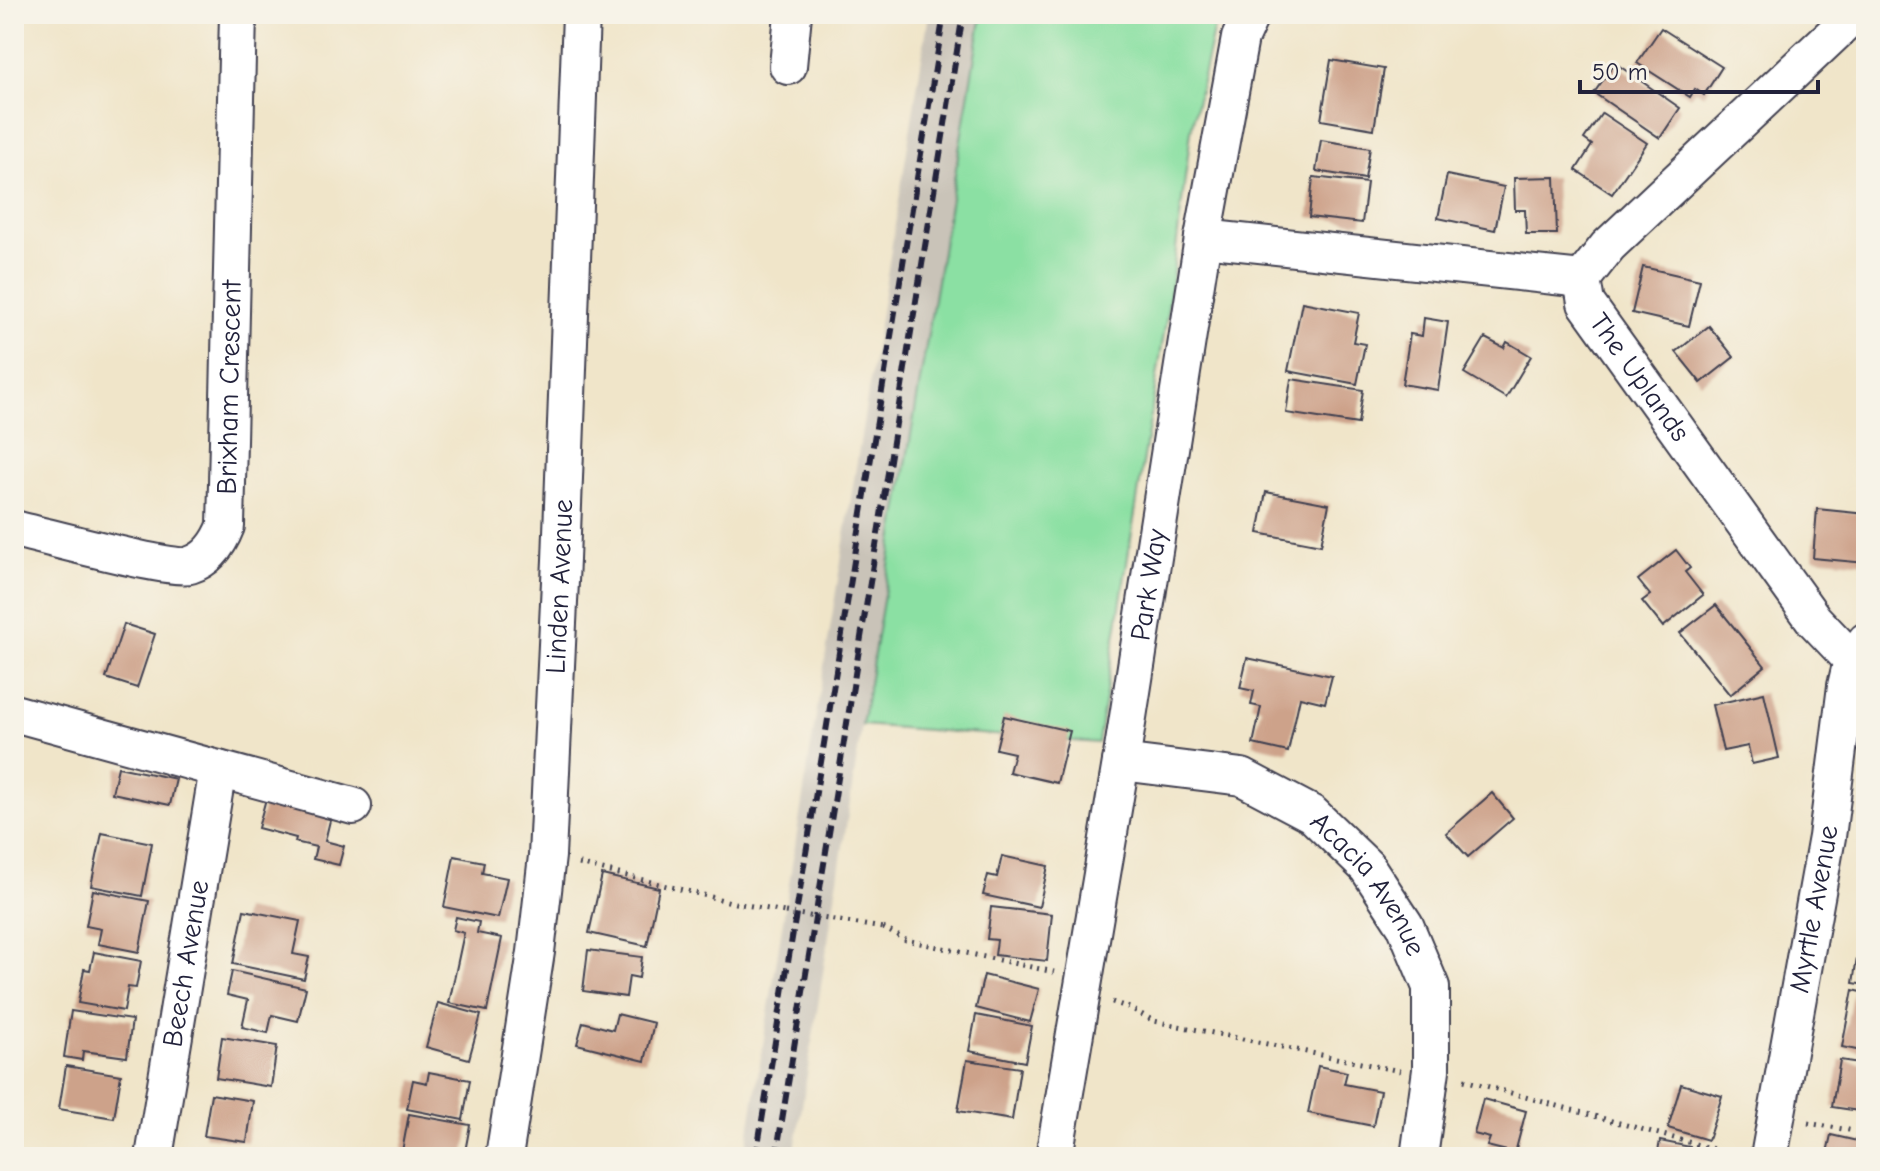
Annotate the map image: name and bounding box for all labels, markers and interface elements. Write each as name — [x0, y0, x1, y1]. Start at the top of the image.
scale bar — [1580, 44, 1818, 94]
text: 50 m — [1592, 58, 1648, 86]
street label: Brixham Crescent — [211, 279, 248, 495]
street label: The Uplands — [1583, 307, 1696, 448]
street label: Linden Avenue — [540, 498, 579, 675]
street label: Park Way — [1124, 526, 1173, 643]
street label: Acacia Avenue — [1304, 805, 1432, 960]
street label: Myrtle Avenue — [1783, 823, 1844, 996]
street label: Beech Avenue — [156, 878, 215, 1049]

